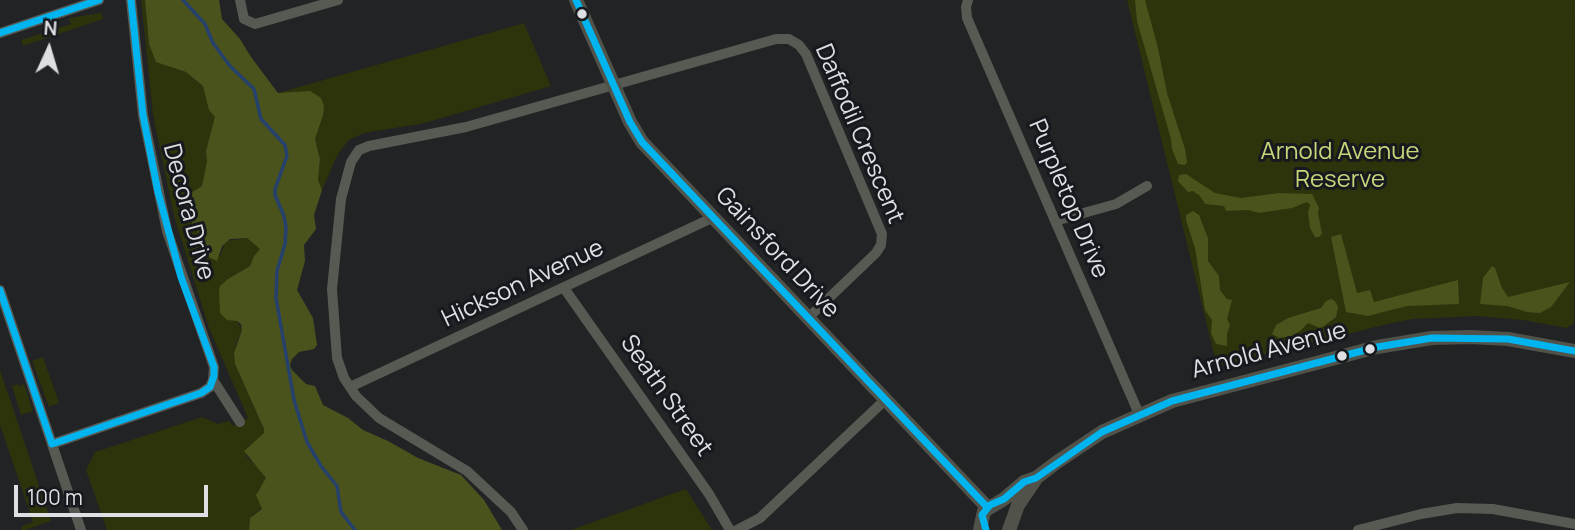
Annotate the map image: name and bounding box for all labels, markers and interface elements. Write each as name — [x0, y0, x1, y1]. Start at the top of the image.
unlabelled marker — [575, 7, 589, 21]
north arrow — [14, 14, 84, 84]
text: N — [43, 15, 58, 41]
street label: Daffodil Crescent — [808, 40, 910, 228]
street label: Purpletop Drive — [1022, 115, 1114, 283]
park label: Arnold Avenue Reserve — [1260, 138, 1420, 194]
street label: Decora Drive — [156, 141, 220, 283]
street label: Gainsford Drive — [709, 182, 845, 324]
street label: Hickson Avenue — [438, 234, 608, 334]
street label: Arnold Avenue — [1188, 317, 1350, 385]
street label: Seath Street — [614, 330, 718, 462]
unlabelled marker — [1363, 342, 1377, 356]
unlabelled marker — [1335, 349, 1349, 363]
scale bar — [18, 470, 212, 514]
text: 100 m — [27, 483, 83, 511]

